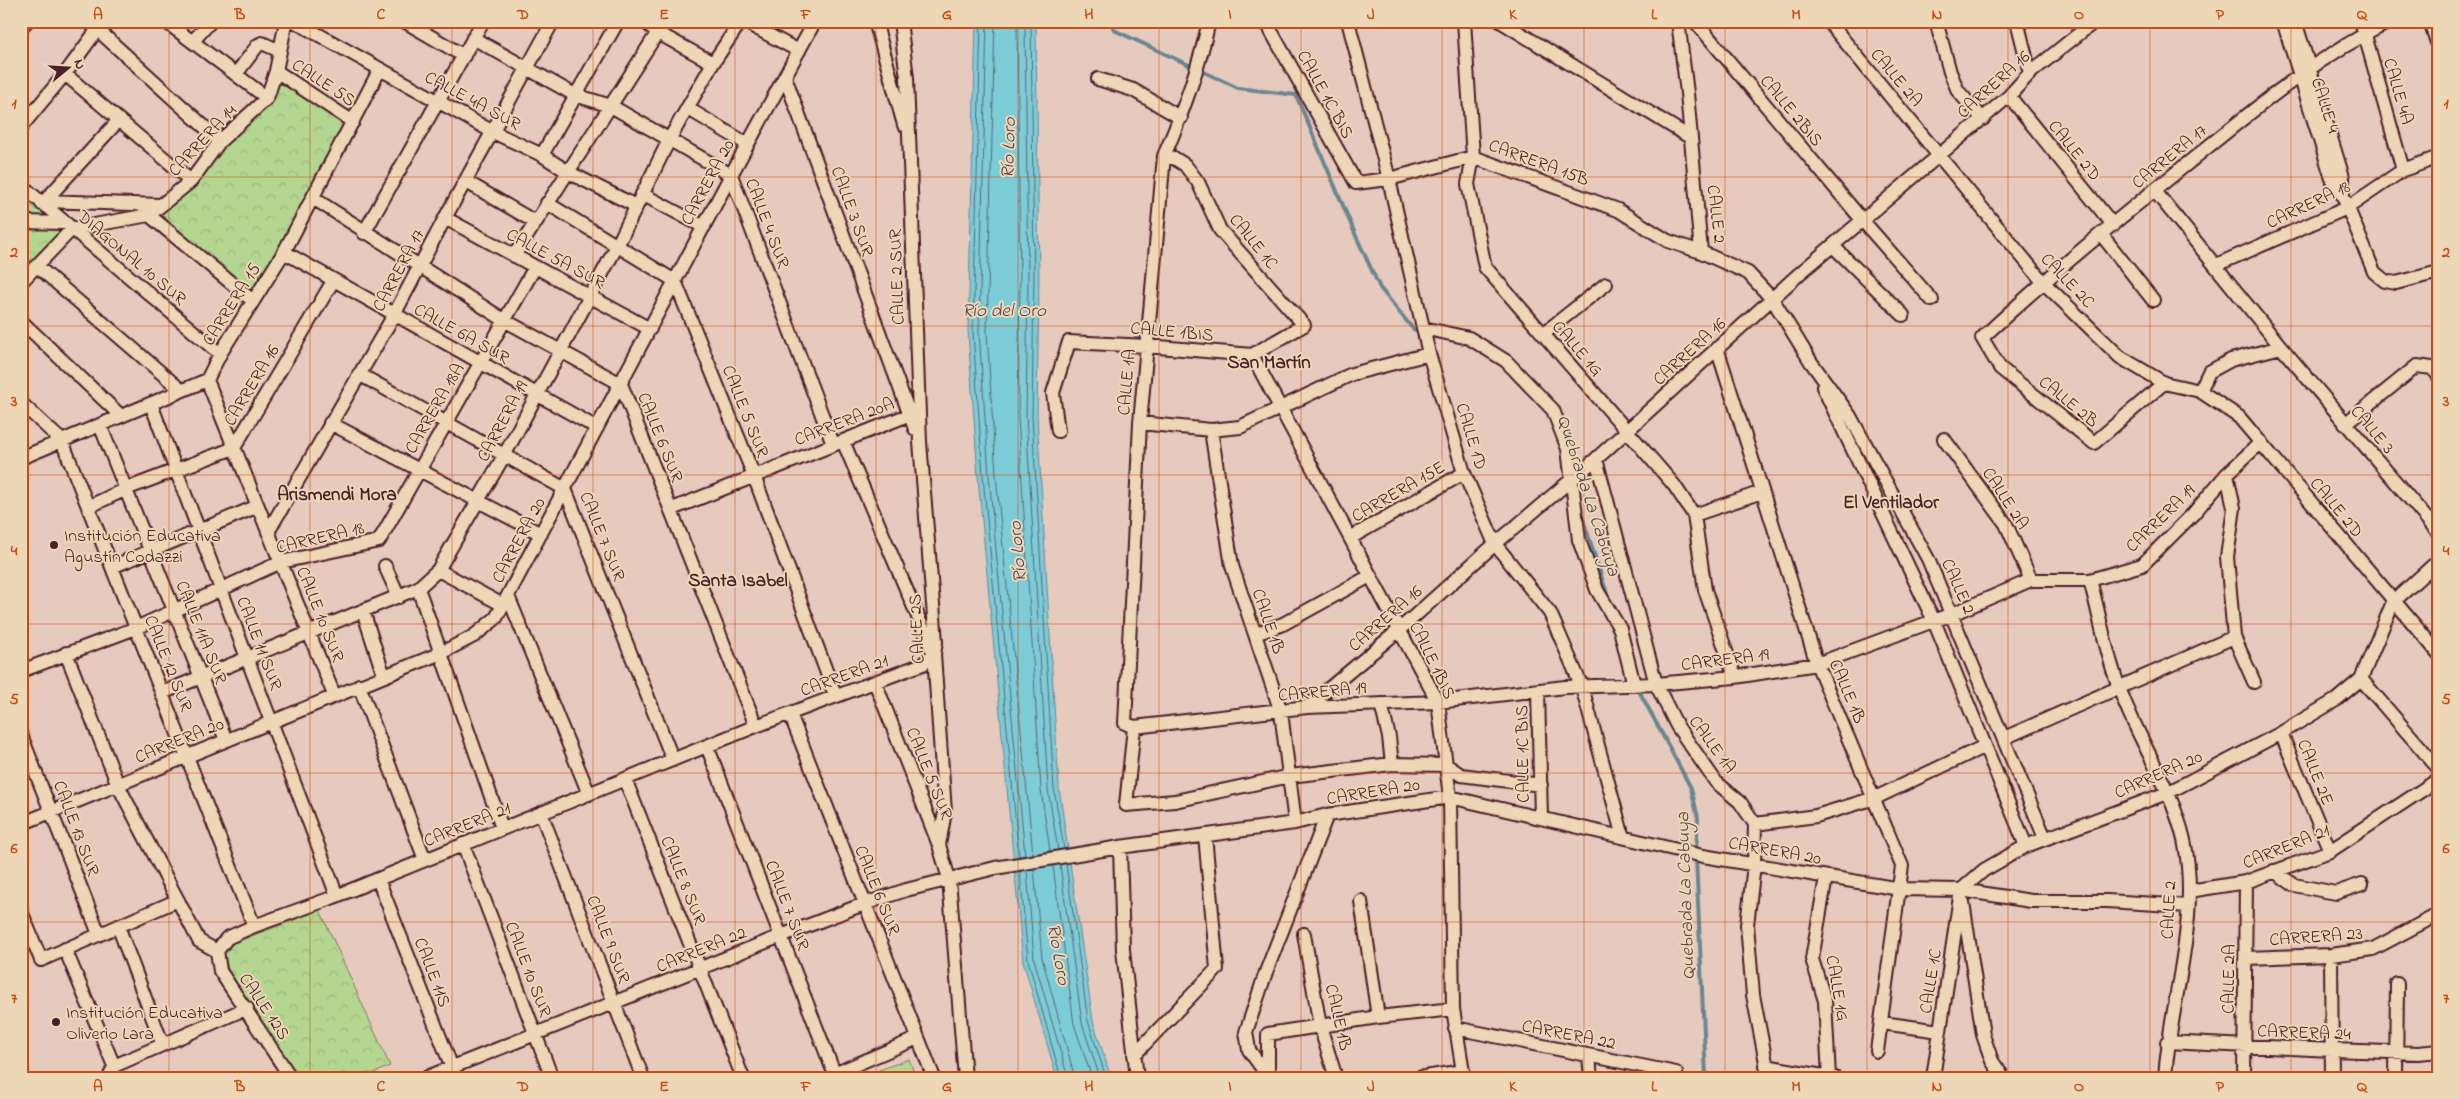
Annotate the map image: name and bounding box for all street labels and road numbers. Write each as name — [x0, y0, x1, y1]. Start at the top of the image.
street label: CALLE 2A — [1863, 43, 1928, 113]
street label: CARRERA 16 — [1952, 45, 2037, 126]
street label: CALLE 1C BIS — [1289, 46, 1359, 144]
street label: CALLE 5S — [286, 53, 360, 114]
street label: CALLE 4A — [2375, 55, 2419, 128]
street label: CALLE 4A SUR — [419, 66, 525, 138]
street label: CALLE 2BIS — [1753, 70, 1828, 153]
street label: CALLE 4 — [2303, 74, 2345, 137]
street label: CARRERA 14 — [163, 99, 244, 183]
street label: CALLE 2D — [2041, 115, 2106, 187]
street label: CARRERA 17 — [2127, 119, 2214, 196]
street label: CARRERA 15B — [1484, 134, 1592, 194]
street label: CARRERA 20 — [675, 135, 742, 231]
street label: CALLE 3 SUR — [823, 163, 880, 261]
street label: CALLE 4 SUR — [737, 175, 795, 273]
street label: CARRERA 18 — [2263, 175, 2355, 237]
street label: CALLE 2 — [1699, 184, 1731, 245]
street label: DIAGONAL 10 SUR — [69, 204, 191, 312]
street label: CALLE 1C — [1222, 209, 1283, 276]
street label: CALLE 5A SUR — [501, 223, 609, 297]
street label: CARRERA 17 — [367, 224, 433, 317]
street label: CALLE 2 SUR — [883, 228, 913, 325]
street label: CALLE 2C — [2033, 248, 2100, 315]
street label: CARRERA 15 — [197, 259, 268, 352]
street label: CALLE 6A SUR — [408, 298, 514, 372]
street label: CARRERA 16 — [1648, 312, 1733, 393]
street label: CALLE 1BIS — [1129, 316, 1214, 350]
street label: CALLE 1G — [1545, 316, 1608, 383]
street label: CARRERA 16 — [218, 340, 287, 432]
street label: CALLE 1A — [1112, 348, 1144, 416]
street label: CARRERA 18A — [399, 359, 472, 459]
street label: CALLE 5 SUR — [714, 362, 774, 462]
street label: CALLE 2B — [2032, 370, 2103, 435]
street label: CARRERA 19 — [472, 376, 536, 467]
street label: CALLE 6 SUR — [629, 389, 689, 487]
street label: CARRERA 20A — [791, 392, 898, 454]
street label: CALLE 1D — [1448, 400, 1493, 473]
street label: CALLE 3 — [2343, 400, 2400, 461]
street label: CARRERA 15E — [1347, 455, 1451, 530]
street label: CALLE 2A — [1974, 463, 2034, 535]
street label: CALLE 2D — [2302, 472, 2369, 544]
street label: CARRERA 19 — [2121, 479, 2203, 560]
street label: CALLE 7 SUR — [571, 488, 631, 585]
street label: CARRERA 20 — [486, 493, 553, 589]
street label: CARRERA 18 — [274, 516, 367, 562]
street label: CALLE 2 — [1933, 555, 1981, 619]
street label: CALLE 10 SUR — [288, 563, 350, 666]
street label: CALLE 11A SUR — [168, 577, 233, 688]
street label: CARRERA 16 — [1343, 580, 1429, 659]
street label: CALLE 1B — [1244, 585, 1290, 658]
street label: CALLE 11 SUR — [228, 593, 288, 694]
street label: CALLE 2S — [903, 593, 933, 665]
street label: CALLE 12 SUR — [136, 612, 198, 716]
street label: CALLE 1BIS — [1401, 618, 1461, 704]
street label: CARRERA 19 — [1680, 643, 1771, 679]
street label: CARRERA 21 — [797, 649, 893, 705]
street label: CALLE 1B — [1821, 656, 1871, 728]
street label: CARRERA 19 — [1277, 676, 1368, 710]
street label: CALLE 1C BIS — [1510, 705, 1538, 803]
street label: CALLE 1A — [1681, 711, 1741, 780]
street label: CARRERA 20 — [131, 712, 228, 772]
street label: CALLE 5 SUR — [898, 724, 958, 824]
street label: CALLE 2E — [2289, 736, 2339, 810]
street label: CARRERA 20 — [2111, 745, 2207, 807]
street label: CARRERA 20 — [1325, 773, 1422, 813]
street label: CALLE 13 SUR — [45, 777, 105, 880]
street label: CARRERA 21 — [420, 796, 516, 855]
street label: CARRERA 21 — [2239, 818, 2335, 877]
street label: CARRERA 20 — [1726, 831, 1823, 873]
street label: CALLE 8 SUR — [653, 832, 712, 929]
street label: CALLE 6 SUR — [846, 842, 906, 940]
street label: CALLE 7 SUR — [757, 857, 815, 955]
street label: CALLE 2 — [2155, 880, 2185, 940]
street label: CALLE 9 SUR — [578, 892, 636, 988]
street label: CALLE 10 SUR — [497, 918, 557, 1021]
street label: CARRERA 22 — [653, 921, 751, 981]
street label: CARRERA 23 — [2268, 922, 2364, 954]
street label: CALLE 11S — [406, 934, 456, 1011]
street label: CALLE 2A — [2216, 944, 2244, 1014]
street label: CALLE 1C — [1914, 947, 1950, 1016]
street label: CALLE 1G — [1817, 953, 1855, 1023]
street label: CALLE 12S — [231, 968, 295, 1046]
street label: CALLE 1B — [1317, 982, 1357, 1053]
street label: CARRERA 22 — [1519, 1014, 1618, 1058]
street label: CARRERA 24 — [2257, 1019, 2352, 1049]

